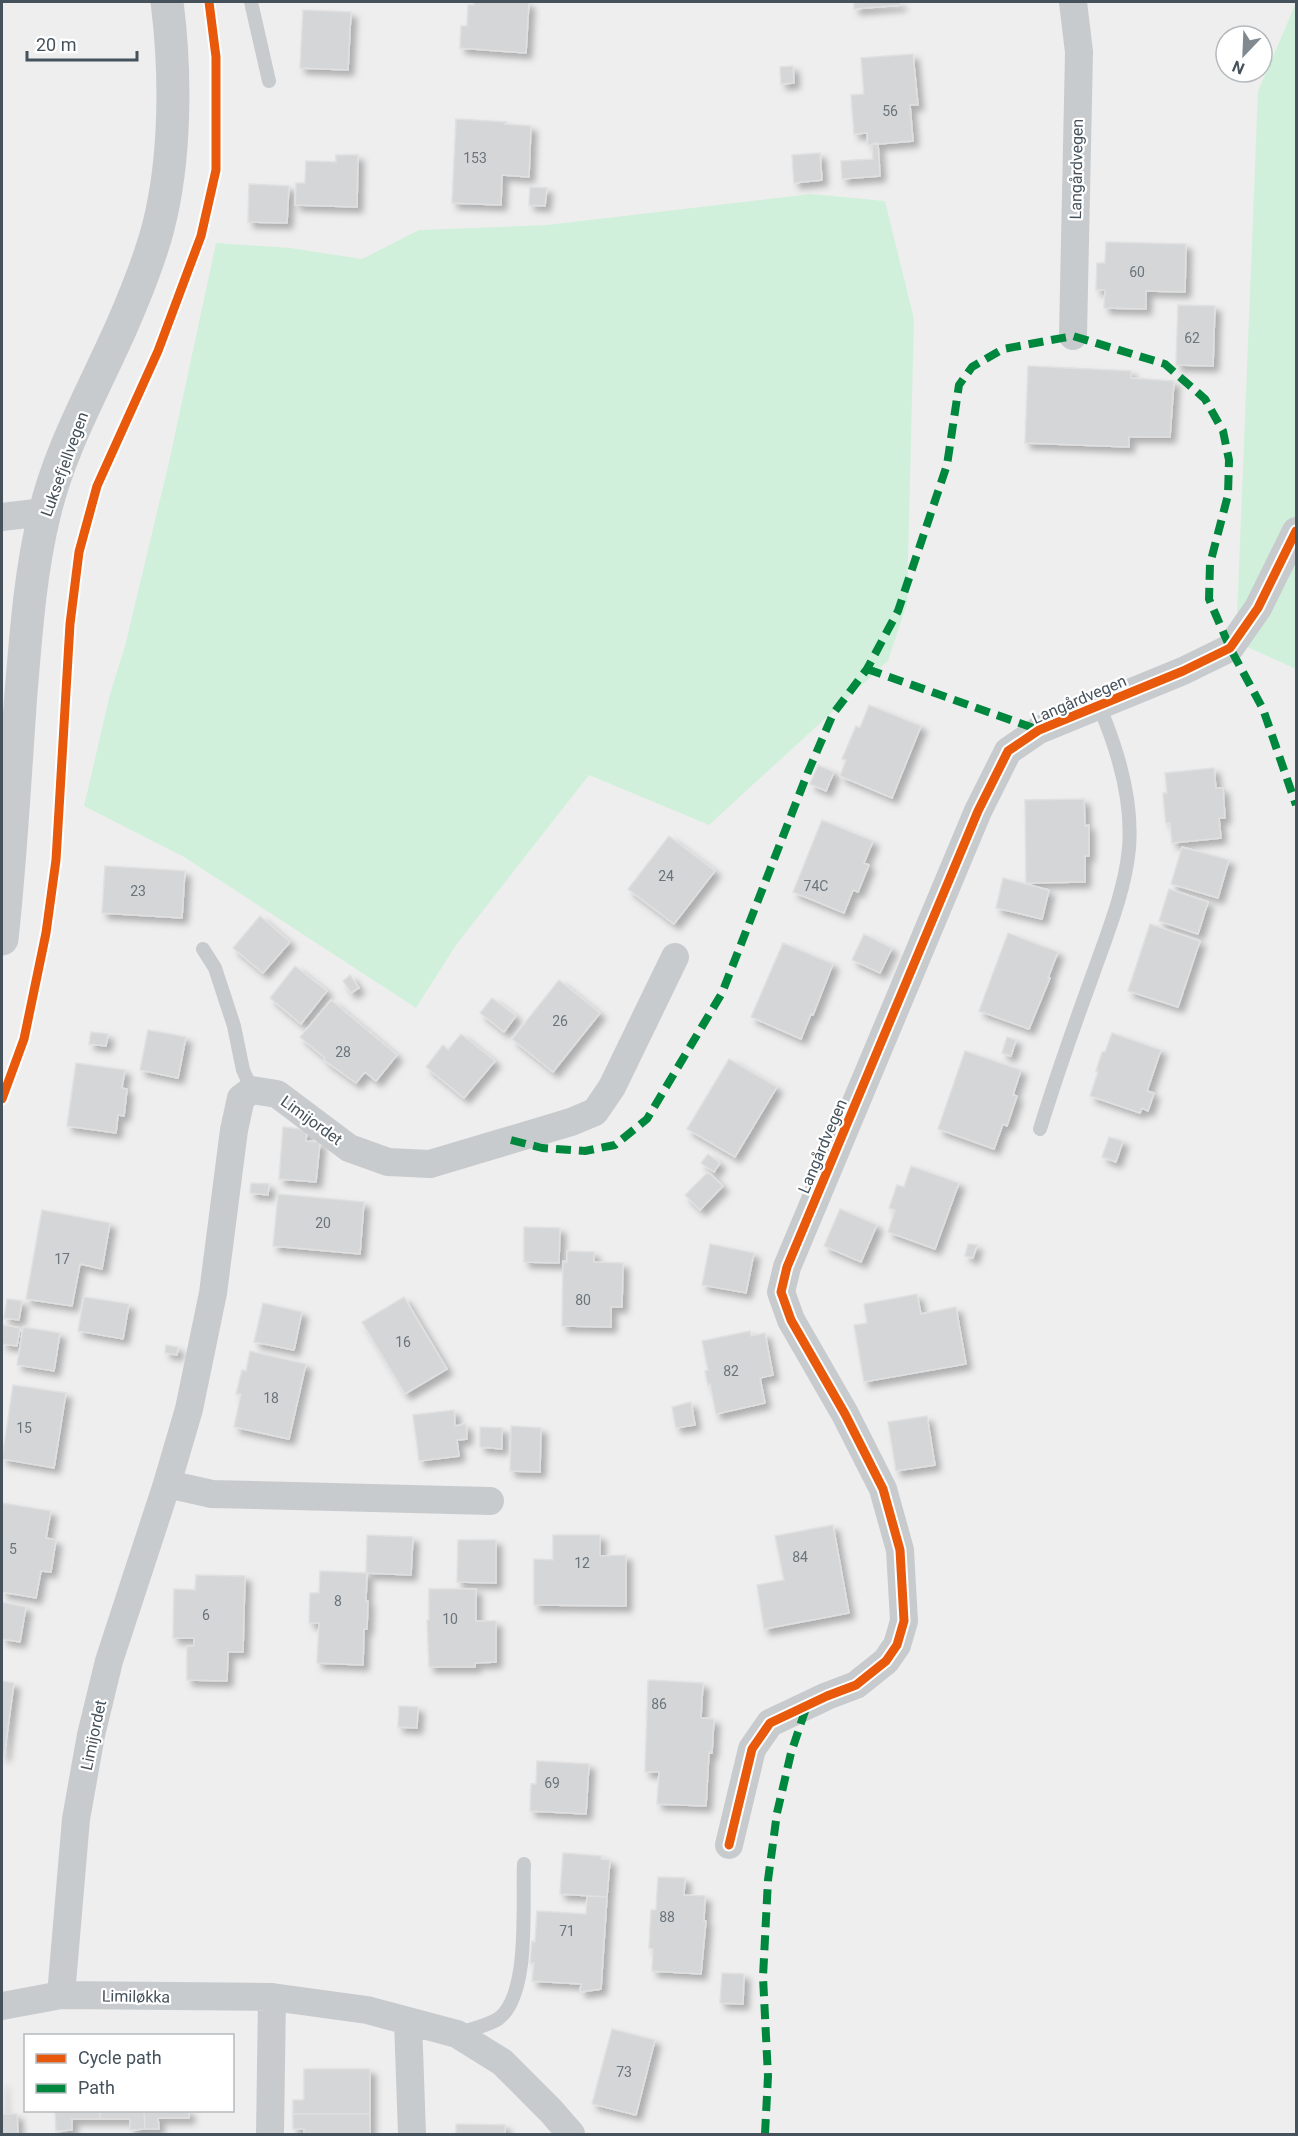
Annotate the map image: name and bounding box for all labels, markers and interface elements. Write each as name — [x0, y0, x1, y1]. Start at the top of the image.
scale bar — [27, 24, 136, 62]
north arrow — [1214, 24, 1274, 84]
text: 20 m — [36, 34, 76, 55]
text: N — [1229, 56, 1247, 78]
house number: 56 — [882, 103, 898, 119]
street label: Langårdvegen — [1066, 119, 1087, 219]
house number: 153 — [463, 150, 487, 166]
house number: 60 — [1129, 264, 1145, 280]
house number: 62 — [1184, 330, 1200, 346]
street label: Luksefjellvegen — [37, 409, 92, 519]
street label: Langårdvegen — [1029, 671, 1129, 728]
house number: 24 — [658, 868, 674, 884]
house number: 74C — [804, 878, 828, 894]
house number: 23 — [130, 883, 146, 899]
house number: 26 — [552, 1013, 568, 1029]
house number: 28 — [335, 1044, 351, 1060]
street label: Limijordet — [277, 1092, 346, 1149]
street label: Langårdvegen — [794, 1096, 851, 1196]
house number: 20 — [315, 1215, 331, 1231]
house number: 17 — [54, 1251, 70, 1267]
house number: 80 — [575, 1292, 591, 1308]
house number: 16 — [395, 1334, 411, 1350]
house number: 82 — [723, 1363, 739, 1379]
house number: 18 — [263, 1390, 279, 1406]
house number: 15 — [16, 1420, 32, 1436]
house number: 5 — [9, 1541, 17, 1557]
house number: 84 — [792, 1549, 808, 1565]
house number: 12 — [574, 1555, 590, 1571]
house number: 8 — [334, 1593, 342, 1609]
house number: 6 — [202, 1607, 210, 1623]
house number: 10 — [442, 1611, 458, 1627]
house number: 86 — [651, 1696, 667, 1712]
street label: Limijordet — [77, 1698, 110, 1772]
house number: 69 — [544, 1775, 560, 1791]
house number: 88 — [659, 1909, 675, 1925]
house number: 71 — [559, 1923, 575, 1939]
street label: Limiløkka — [102, 1986, 170, 2007]
legend — [24, 2034, 234, 2112]
text: Cycle path — [78, 2047, 162, 2068]
house number: 73 — [616, 2064, 632, 2080]
text: Path — [78, 2077, 115, 2098]

